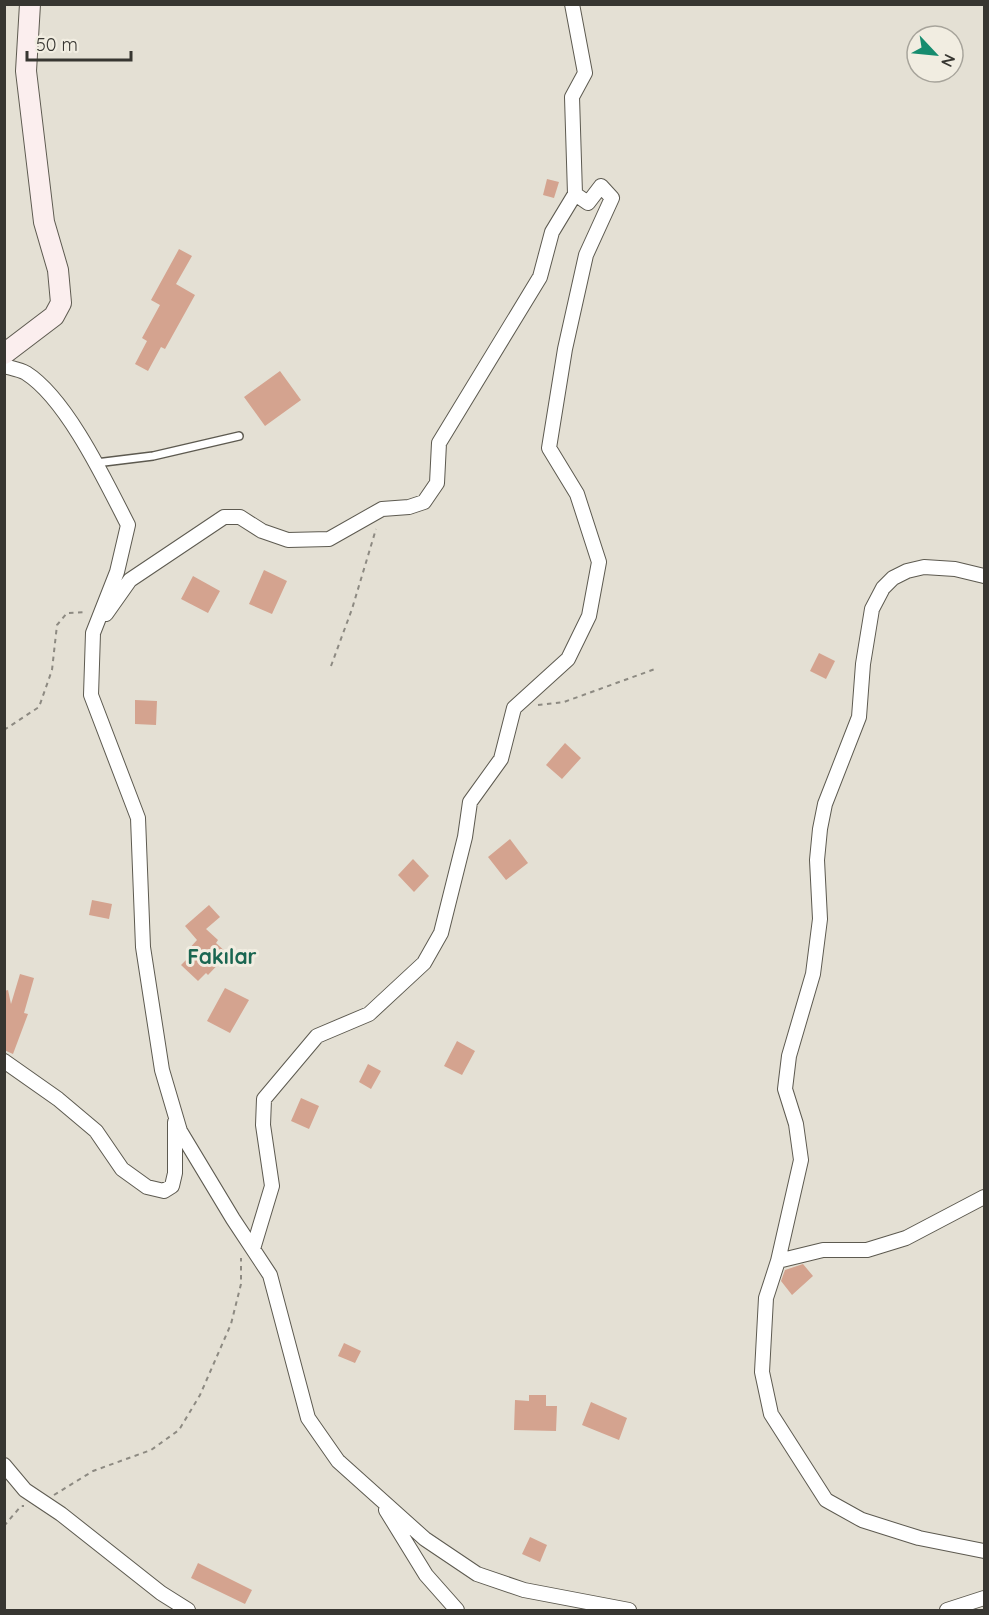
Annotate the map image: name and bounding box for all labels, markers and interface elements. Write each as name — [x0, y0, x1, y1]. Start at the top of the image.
scale bar — [27, 24, 130, 62]
north arrow — [905, 24, 965, 84]
text: 50 m — [36, 33, 78, 56]
text: N — [937, 51, 960, 70]
district label: Fakılar — [187, 943, 257, 969]

